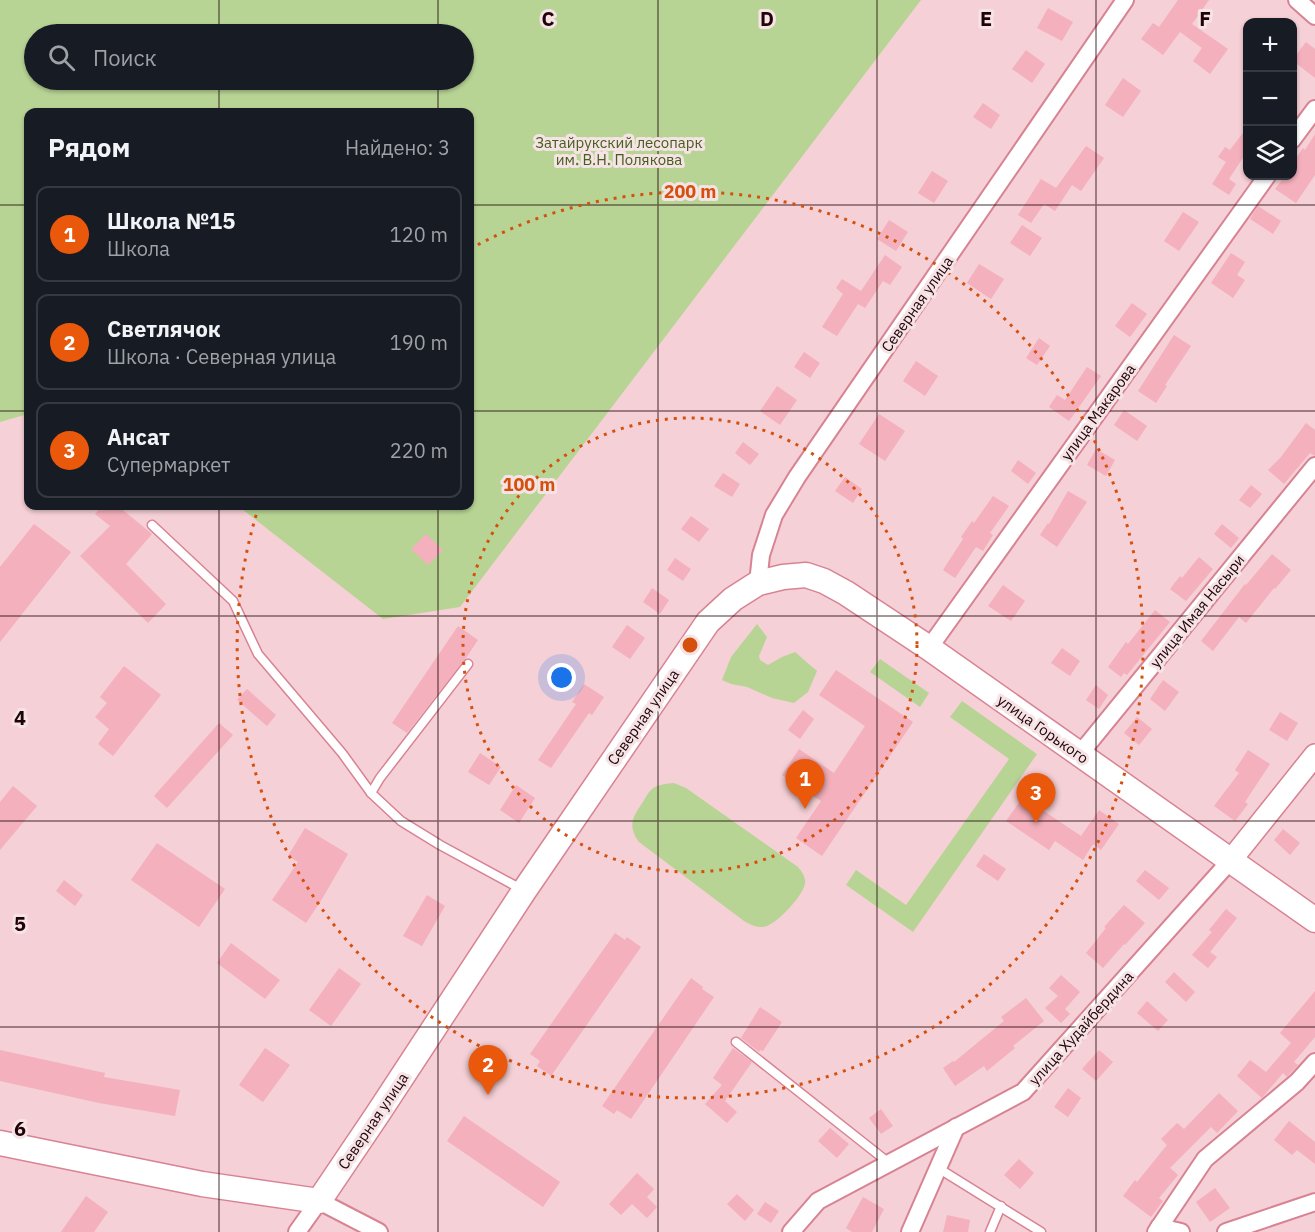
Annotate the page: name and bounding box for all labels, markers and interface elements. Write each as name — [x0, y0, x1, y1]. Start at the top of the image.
text: C — [541, 5, 555, 32]
text: D — [760, 5, 774, 32]
text: E — [980, 5, 992, 32]
text: F — [1199, 5, 1211, 32]
map controls — [1243, 18, 1297, 180]
button: + — [1243, 18, 1297, 72]
search box — [24, 24, 474, 90]
icon: search — [45, 41, 78, 74]
text: Поиск — [93, 43, 157, 72]
button: − — [1243, 72, 1297, 126]
button: layers — [1243, 126, 1297, 180]
text: Рядом — [48, 130, 130, 164]
park label: Затайрукский лесопарк им. В.Н. Полякова — [535, 133, 703, 169]
text: Найдено: 3 — [345, 134, 450, 161]
text: 200 m — [664, 180, 716, 203]
text: Школа №15 — [107, 206, 236, 235]
text: 1 — [64, 221, 76, 248]
text: 120 m — [390, 221, 448, 248]
text: Школа — [107, 235, 170, 262]
street label: Северная улица — [877, 252, 957, 356]
text: Светлячок — [107, 314, 221, 343]
text: 2 — [64, 329, 76, 356]
text: 190 m — [390, 329, 448, 356]
text: Школа · Северная улица — [107, 343, 336, 370]
street label: улица Макарова — [1057, 360, 1139, 464]
text: Ансат — [107, 422, 170, 451]
text: 3 — [64, 437, 76, 464]
text: 220 m — [390, 437, 448, 464]
text: Супермаркет — [107, 451, 230, 478]
text: 100 m — [503, 473, 555, 496]
street label: улица Имая Насыри — [1145, 551, 1249, 671]
centre of rings — [680, 635, 700, 655]
your location — [547, 663, 576, 692]
street label: Северная улица — [603, 665, 683, 769]
street label: улица Горького — [994, 691, 1092, 767]
text: 4 — [14, 704, 26, 731]
pin: 1 — [786, 760, 824, 809]
pin: 3 — [1016, 774, 1056, 823]
text: 5 — [14, 910, 26, 937]
street label: улица Худайбердина — [1025, 967, 1137, 1089]
pin: 2 — [468, 1046, 508, 1095]
street label: Северная улица — [334, 1069, 412, 1173]
text: 6 — [14, 1115, 26, 1142]

